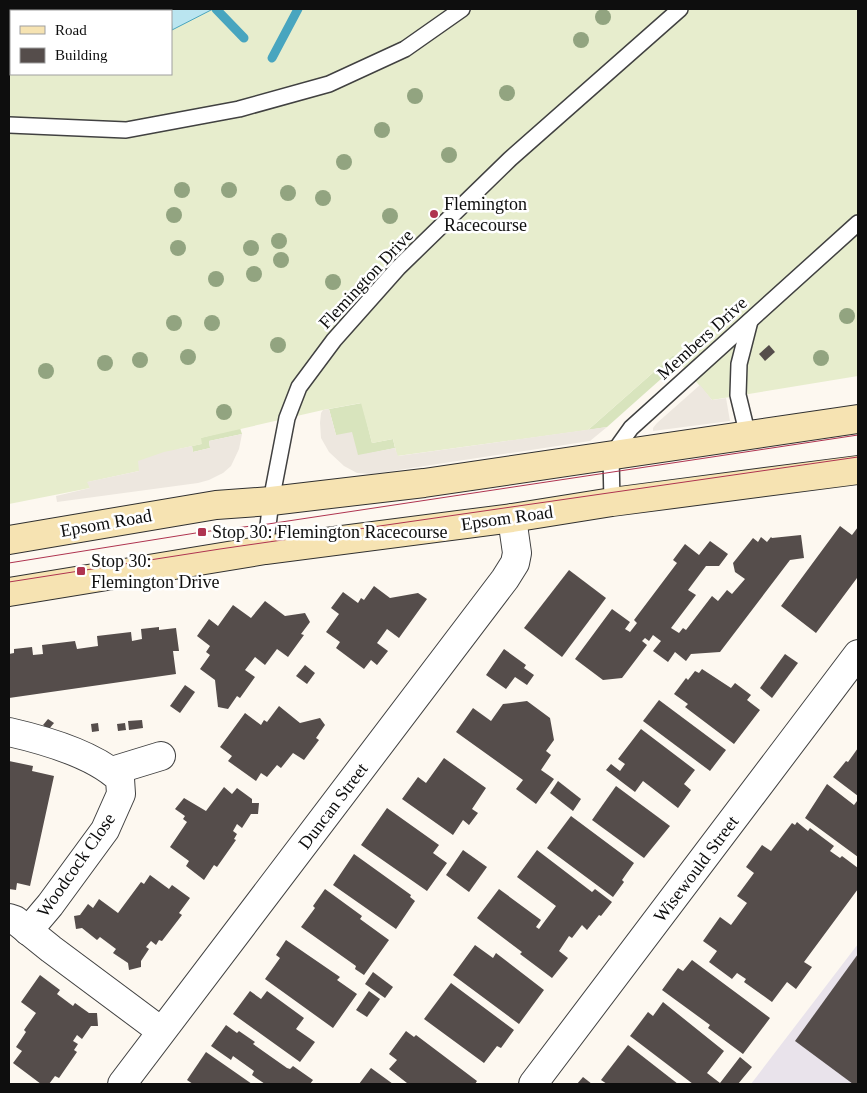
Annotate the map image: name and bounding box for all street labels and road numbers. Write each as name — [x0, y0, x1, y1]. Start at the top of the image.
street label: Flemington Drive — [315, 225, 417, 333]
street label: Members Drive — [653, 293, 751, 383]
street label: Epsom Road — [460, 502, 554, 534]
street label: Epsom Road — [59, 505, 153, 541]
street label: Duncan Street — [294, 759, 372, 853]
street label: Woodcock Close — [33, 809, 119, 921]
street label: Wisewould Street — [650, 812, 742, 926]

